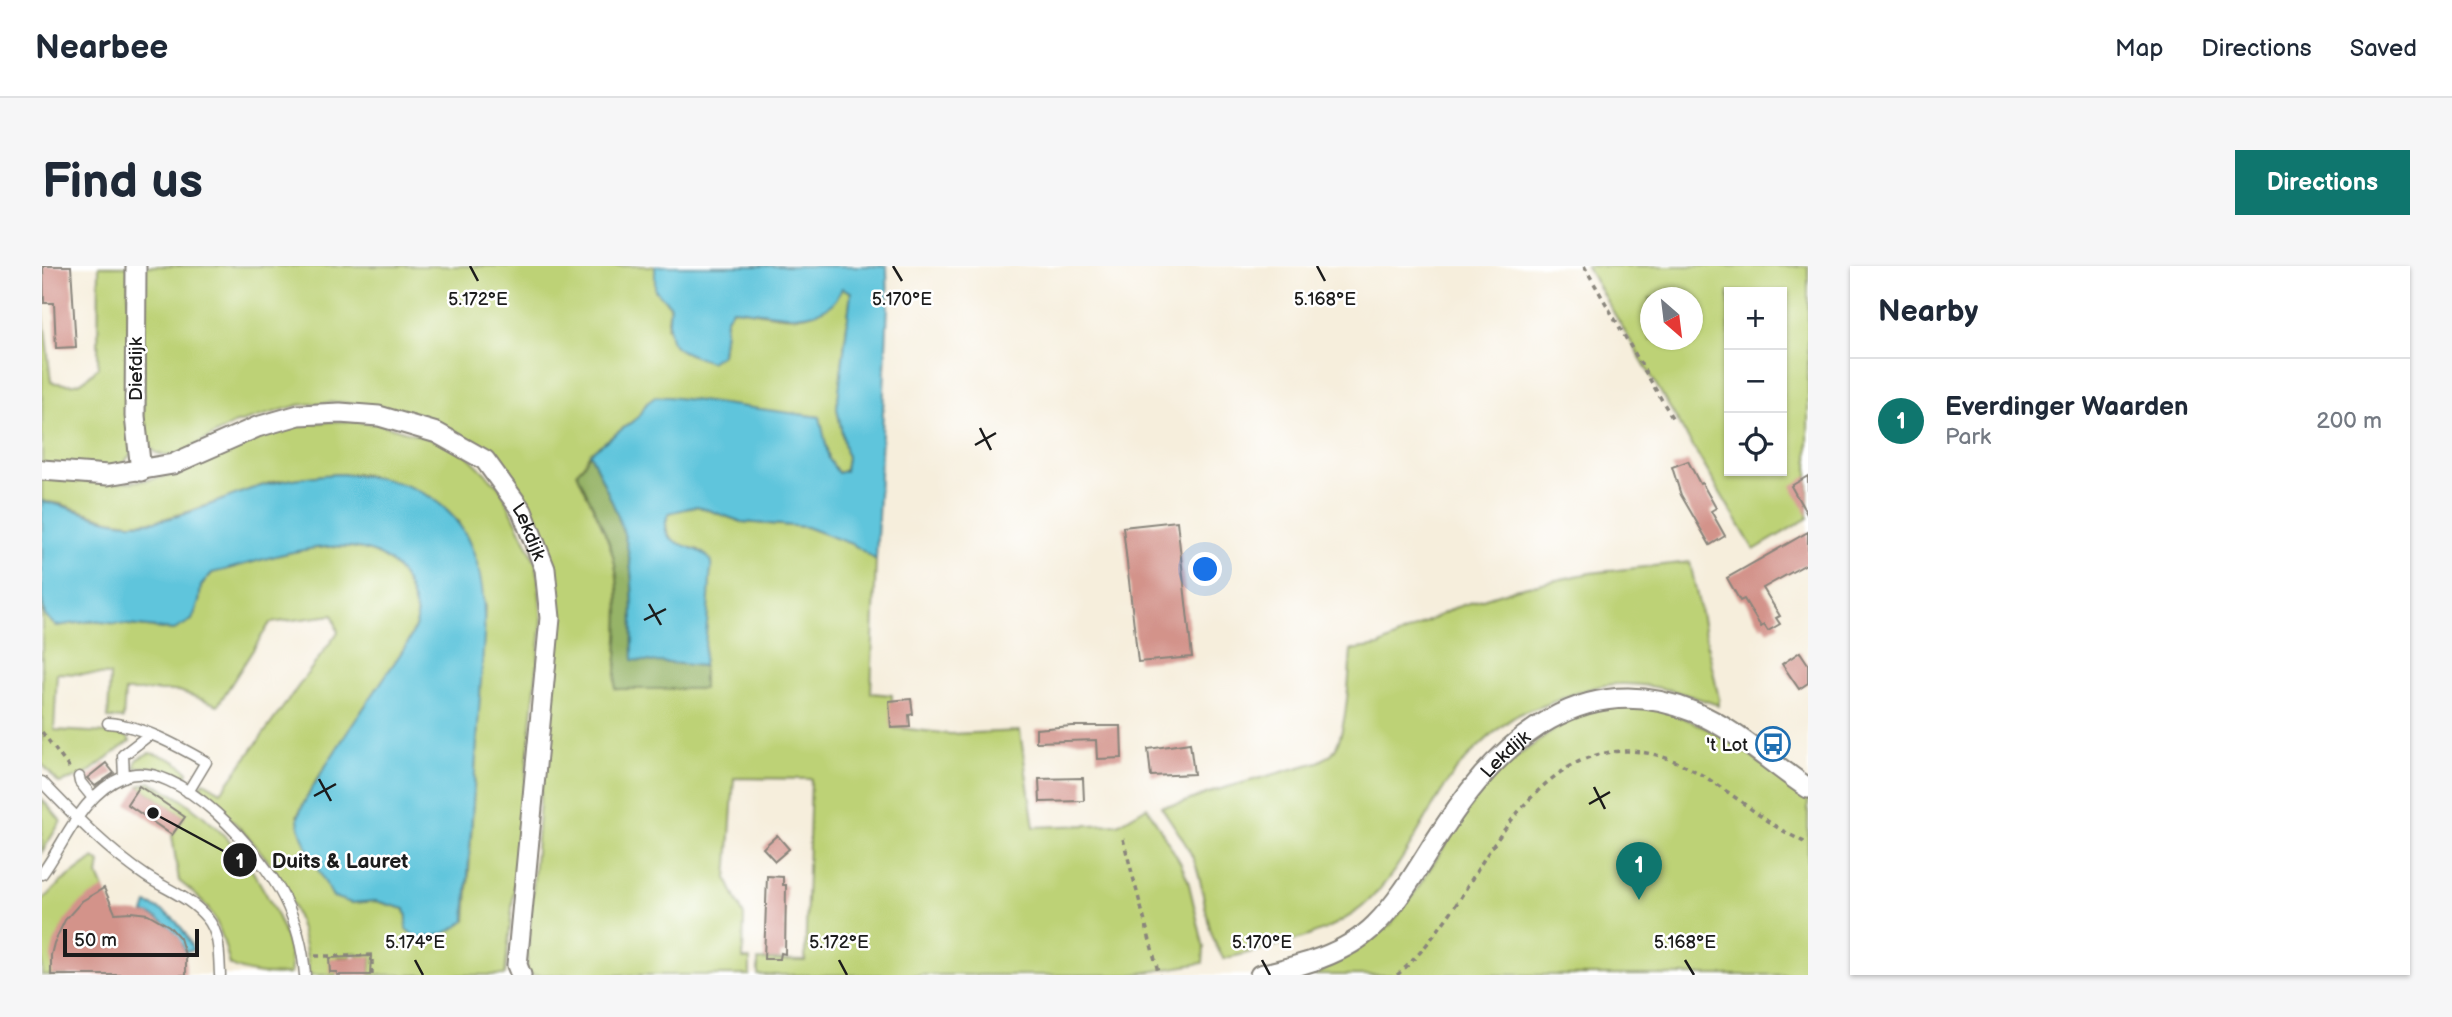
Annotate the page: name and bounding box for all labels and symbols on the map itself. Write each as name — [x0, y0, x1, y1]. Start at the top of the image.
north arrow — [1640, 287, 1703, 350]
text: 5.172°E — [448, 289, 508, 310]
text: 5.170°E — [872, 289, 932, 310]
text: 5.168°E — [1294, 289, 1356, 310]
street label: Diefdijk — [125, 336, 148, 401]
street label: Lekdijk — [507, 499, 551, 564]
your location — [1188, 552, 1222, 586]
street label: Lekdijk — [1476, 725, 1536, 783]
bus stop icon: 't Lot — [1754, 725, 1792, 763]
place label: 't Lot — [1706, 734, 1748, 757]
callout: Duits & Lauret — [223, 839, 422, 881]
pin: 1 — [1616, 842, 1662, 900]
text: 1 — [236, 849, 244, 874]
text: Duits & Lauret — [272, 849, 408, 874]
scale bar — [63, 926, 200, 958]
text: 5.174°E — [385, 932, 445, 953]
text: 5.172°E — [809, 932, 869, 953]
text: 5.170°E — [1232, 932, 1292, 953]
text: 5.168°E — [1654, 932, 1716, 953]

